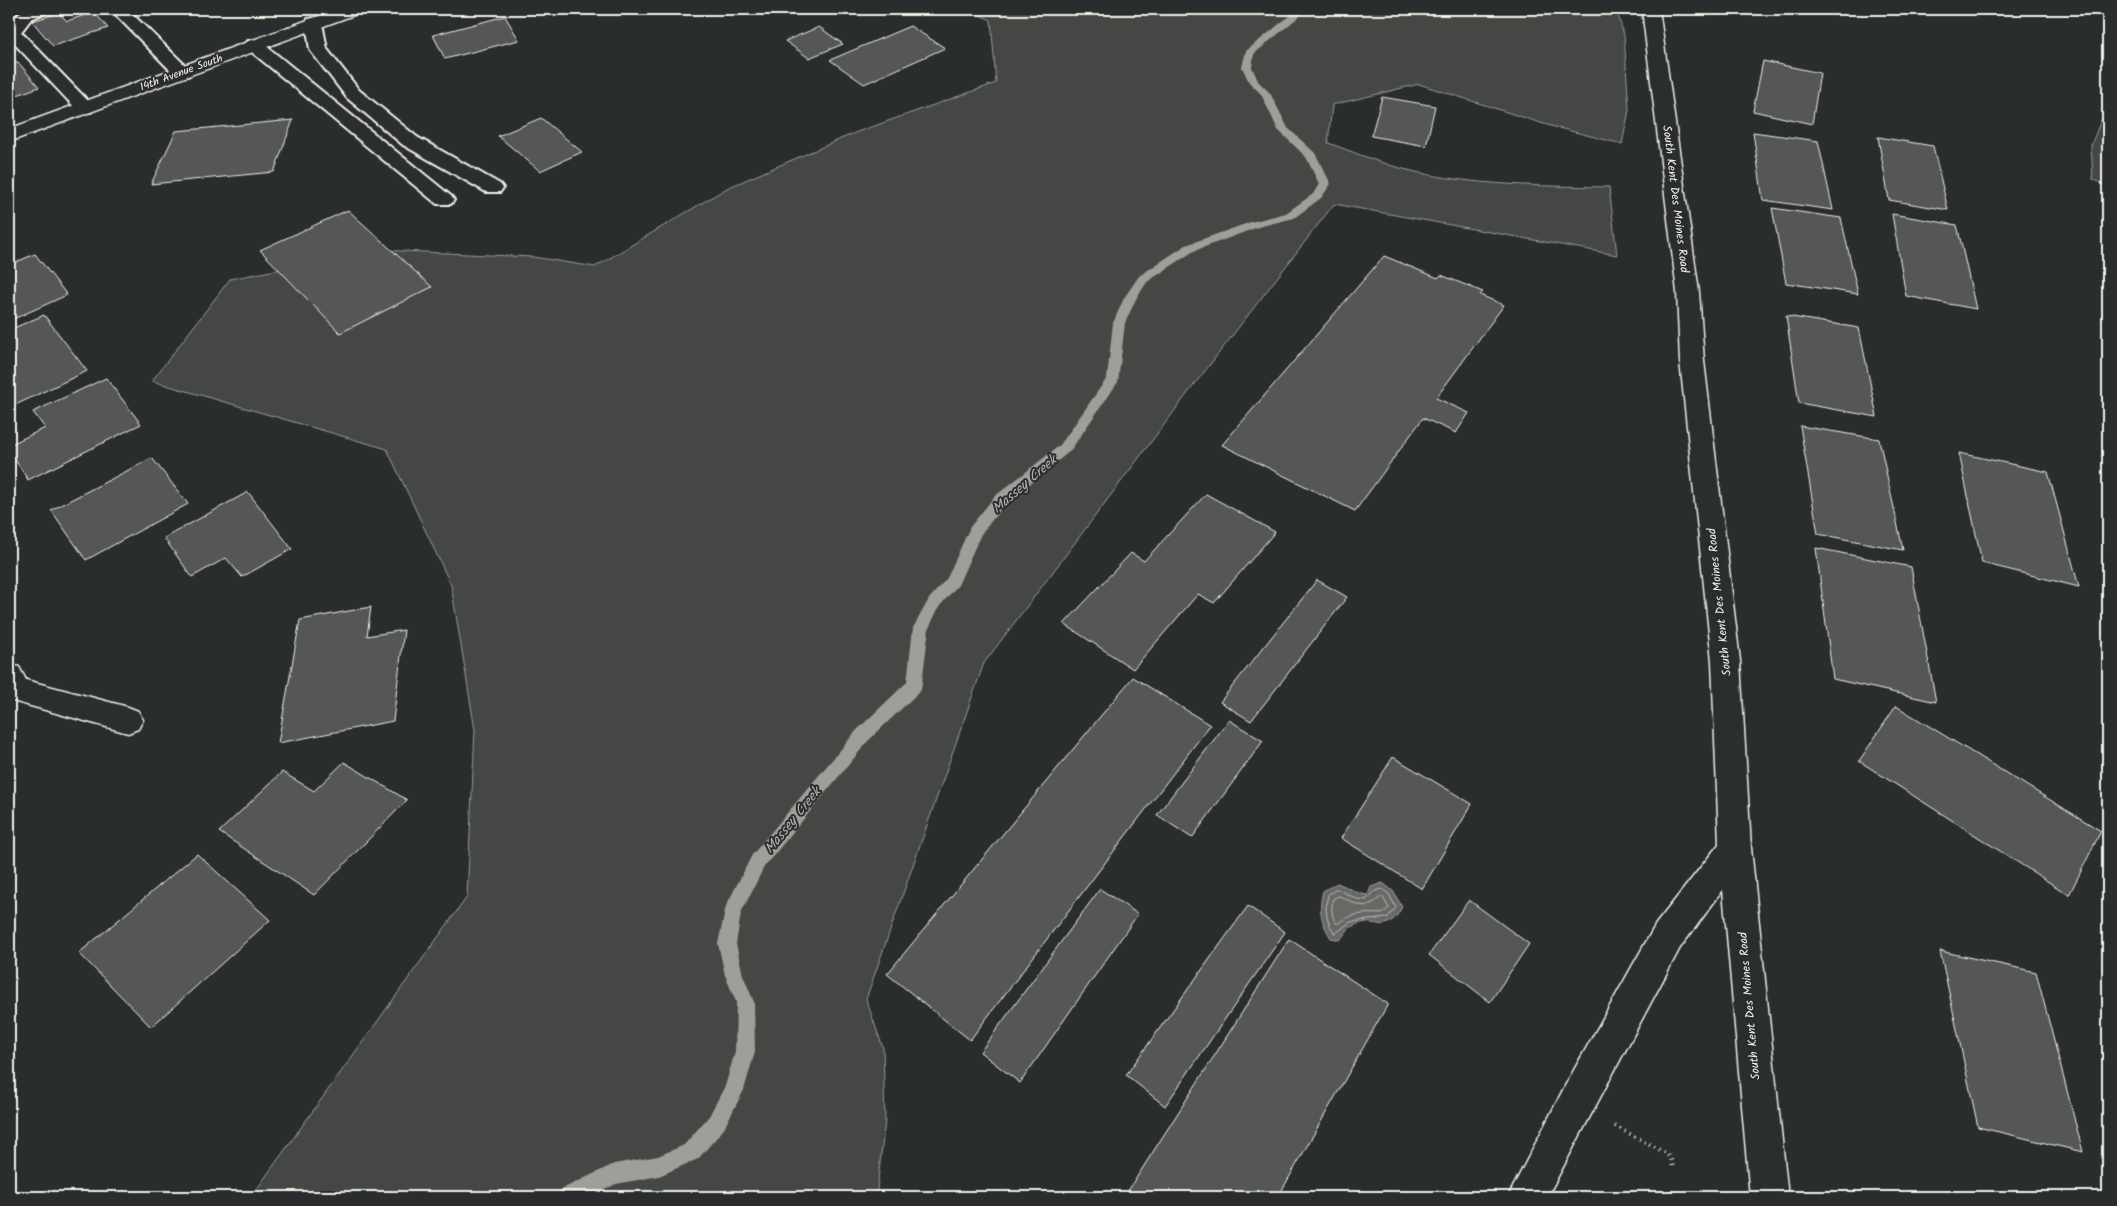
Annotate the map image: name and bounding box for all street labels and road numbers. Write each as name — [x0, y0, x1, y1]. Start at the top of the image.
street label: 14th Avenue South — [137, 50, 225, 96]
street label: South Kent Des Moines Road — [1657, 124, 1694, 275]
street label: South Kent Des Moines Road — [1702, 526, 1737, 677]
street label: South Kent Des Moines Road — [1733, 930, 1765, 1081]

